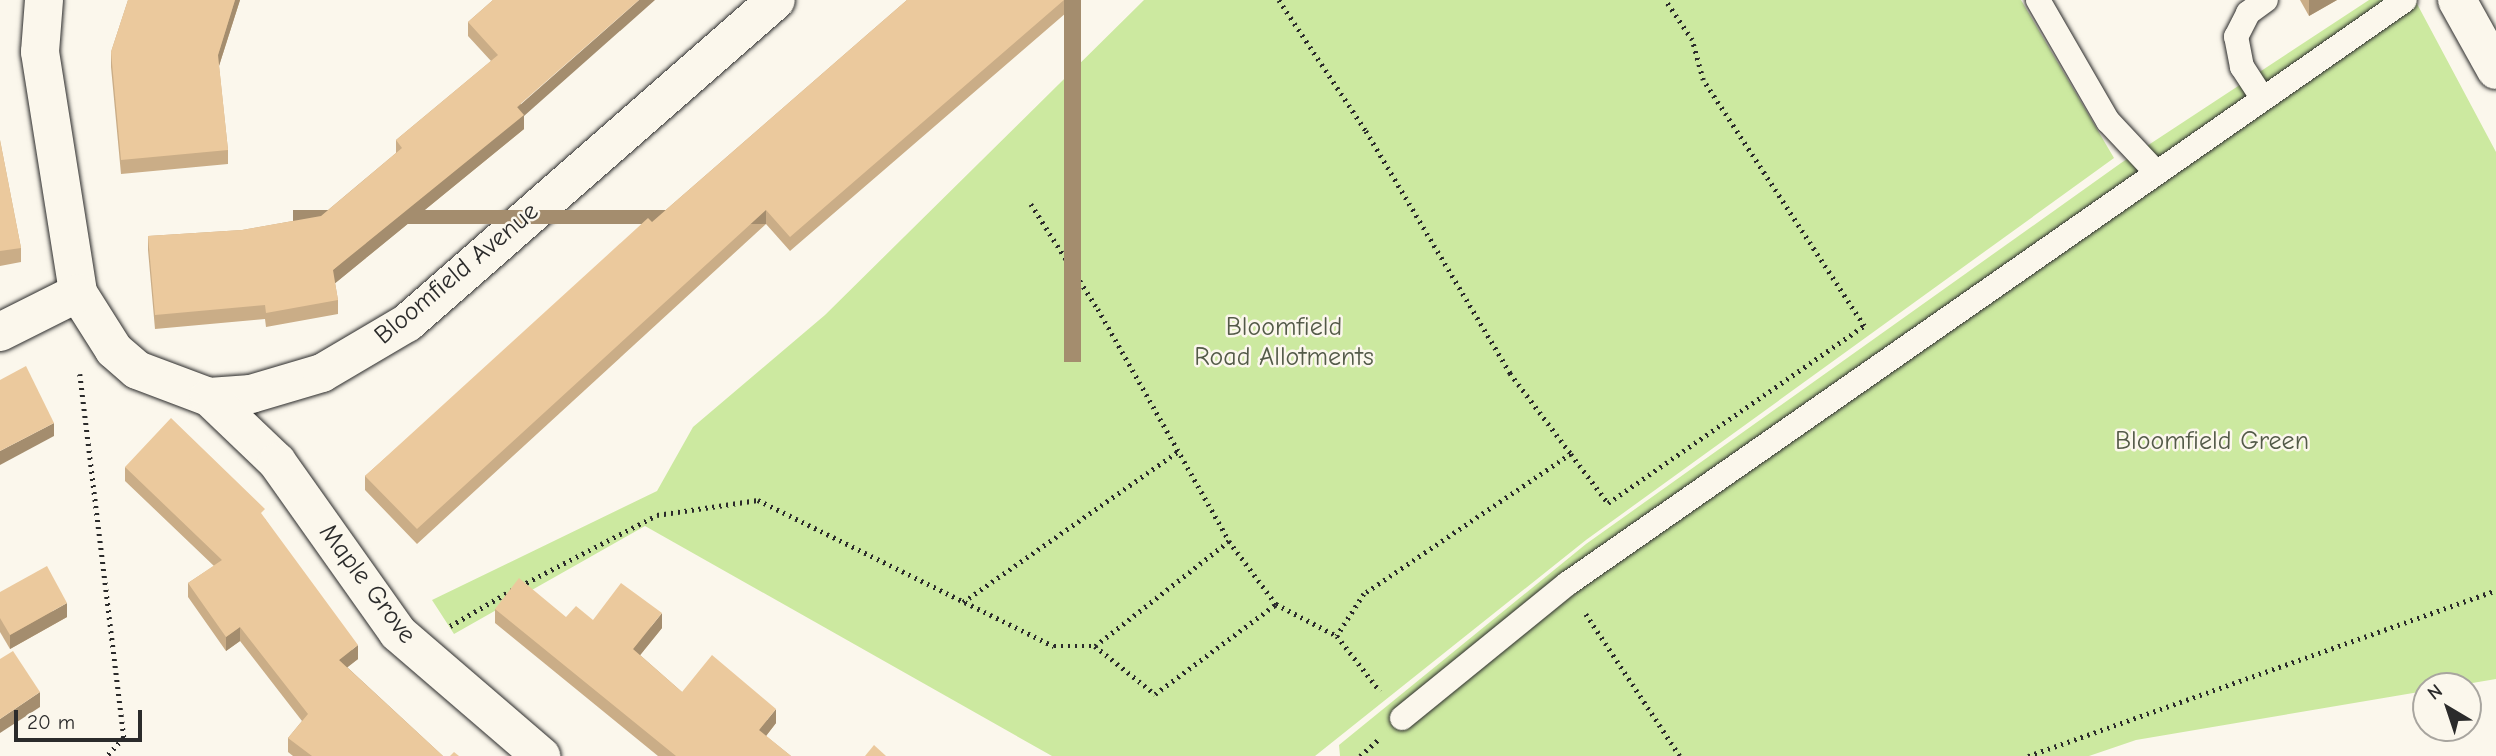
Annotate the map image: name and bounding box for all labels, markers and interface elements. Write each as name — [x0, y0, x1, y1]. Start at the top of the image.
street label: Bloomfield Avenue — [369, 196, 545, 352]
park label: Bloomfield Road Allotments — [1194, 312, 1374, 374]
park label: Bloomfield Green — [2115, 426, 2309, 458]
street label: Maple Grove — [312, 518, 422, 650]
north arrow — [2412, 672, 2482, 742]
text: N — [2423, 680, 2447, 705]
scale bar — [18, 696, 145, 740]
text: 20 m — [27, 710, 75, 734]

